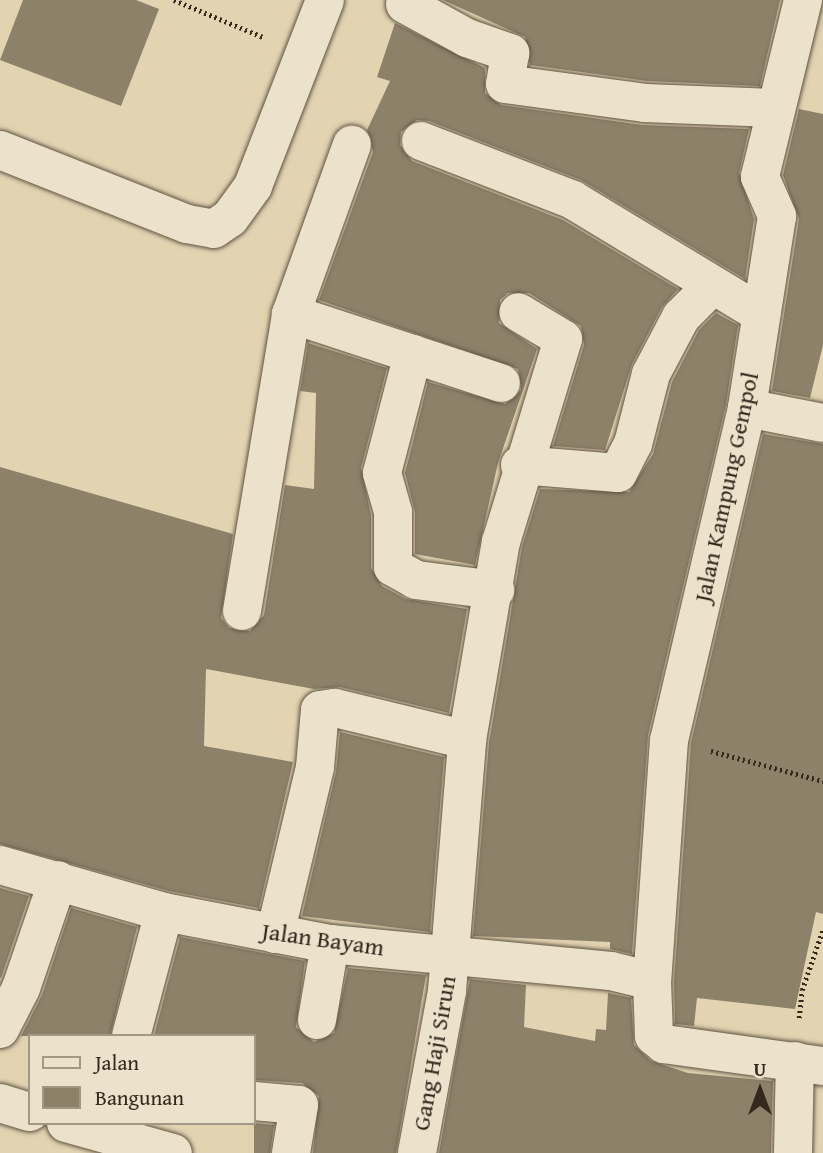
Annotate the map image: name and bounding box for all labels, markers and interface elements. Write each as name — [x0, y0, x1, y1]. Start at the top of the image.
street label: Jalan Kampung Gempol — [688, 369, 764, 605]
street label: Jalan Bayam — [260, 916, 386, 962]
street label: Gang Haji Sirun — [406, 973, 462, 1133]
legend — [28, 1034, 256, 1125]
text: Jalan — [95, 1047, 139, 1078]
north arrow — [725, 1055, 795, 1125]
text: U — [754, 1055, 766, 1083]
text: Bangunan — [95, 1082, 184, 1113]

